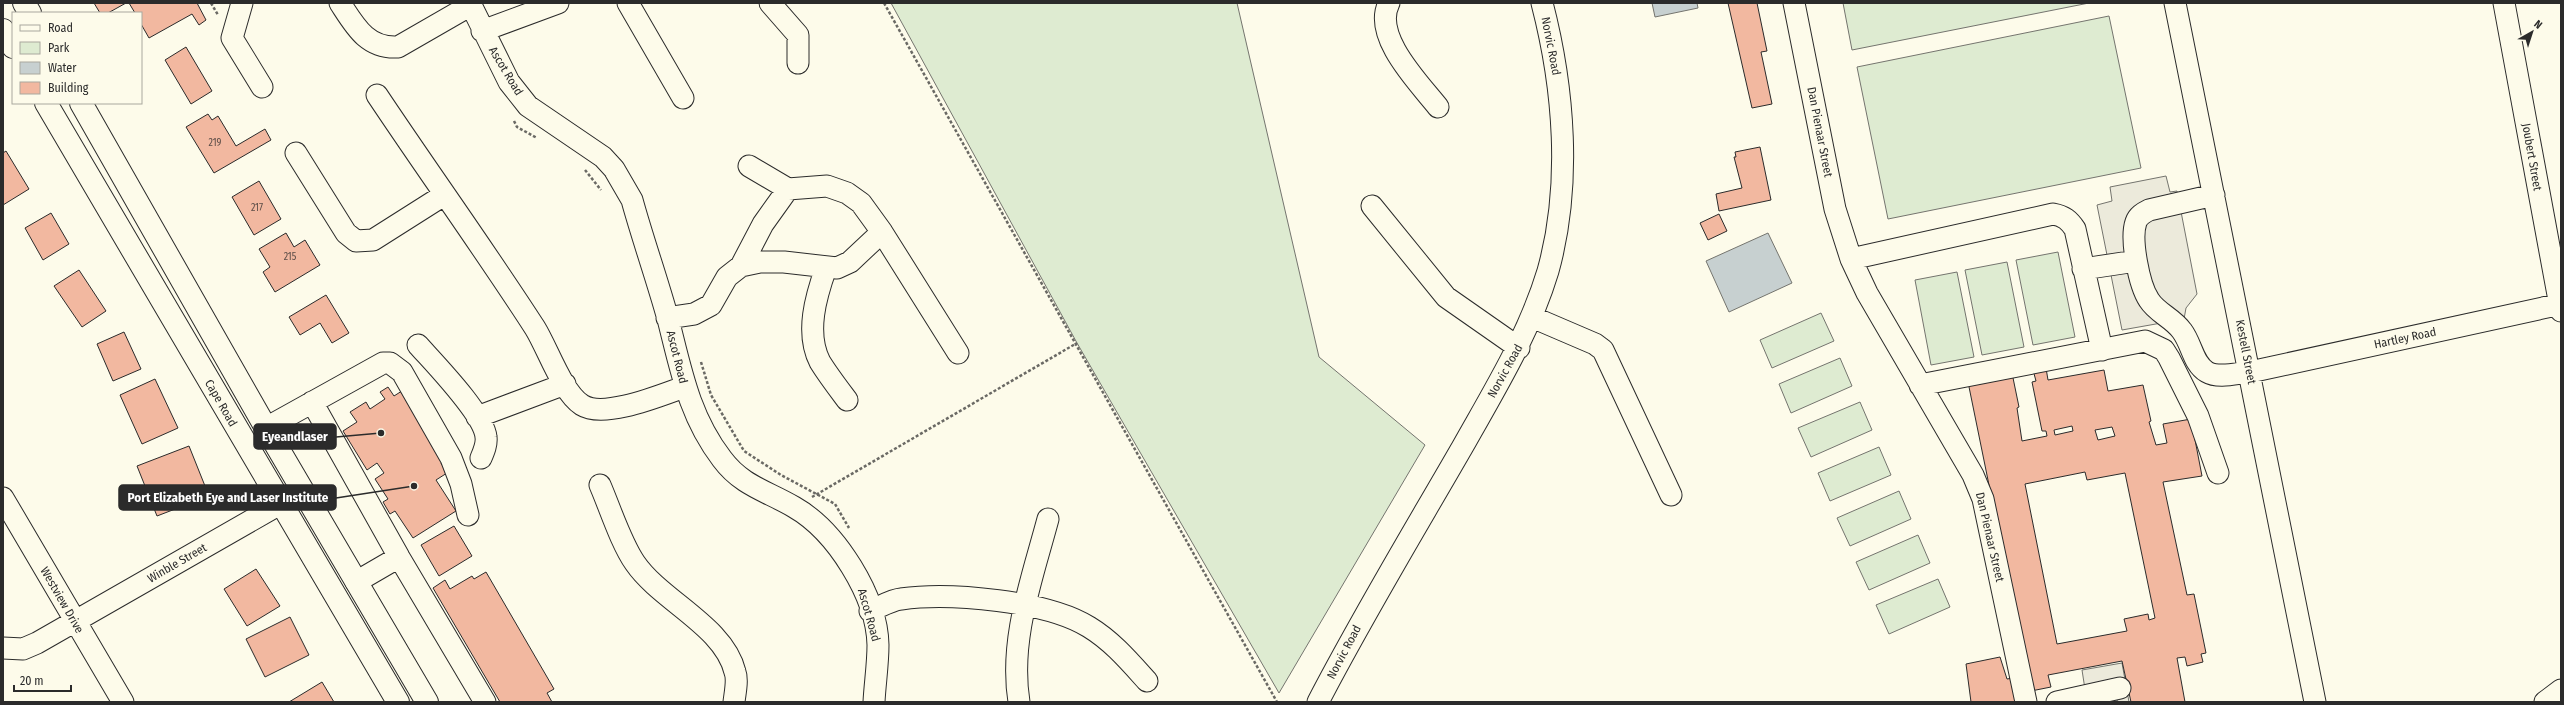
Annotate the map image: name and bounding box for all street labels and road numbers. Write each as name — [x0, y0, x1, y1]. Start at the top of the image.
street label: Norvic Road — [1539, 16, 1563, 76]
street label: Ascot Road — [486, 44, 526, 98]
street label: Dan Pienaar Street — [1804, 86, 1836, 178]
street label: Joubert Street — [2519, 122, 2545, 192]
street label: Kestell Street — [2233, 318, 2259, 386]
street label: Hartley Road — [2373, 325, 2437, 351]
street label: Ascot Road — [664, 329, 690, 385]
street label: Norvic Road — [1485, 342, 1525, 400]
street label: Cape Road — [202, 377, 240, 429]
street label: Dan Pienaar Street — [1973, 491, 2007, 583]
street label: Winble Street — [145, 540, 209, 586]
street label: Westview Drive — [37, 564, 87, 636]
street label: Ascot Road — [855, 587, 883, 643]
street label: Norvic Road — [1324, 623, 1364, 681]

